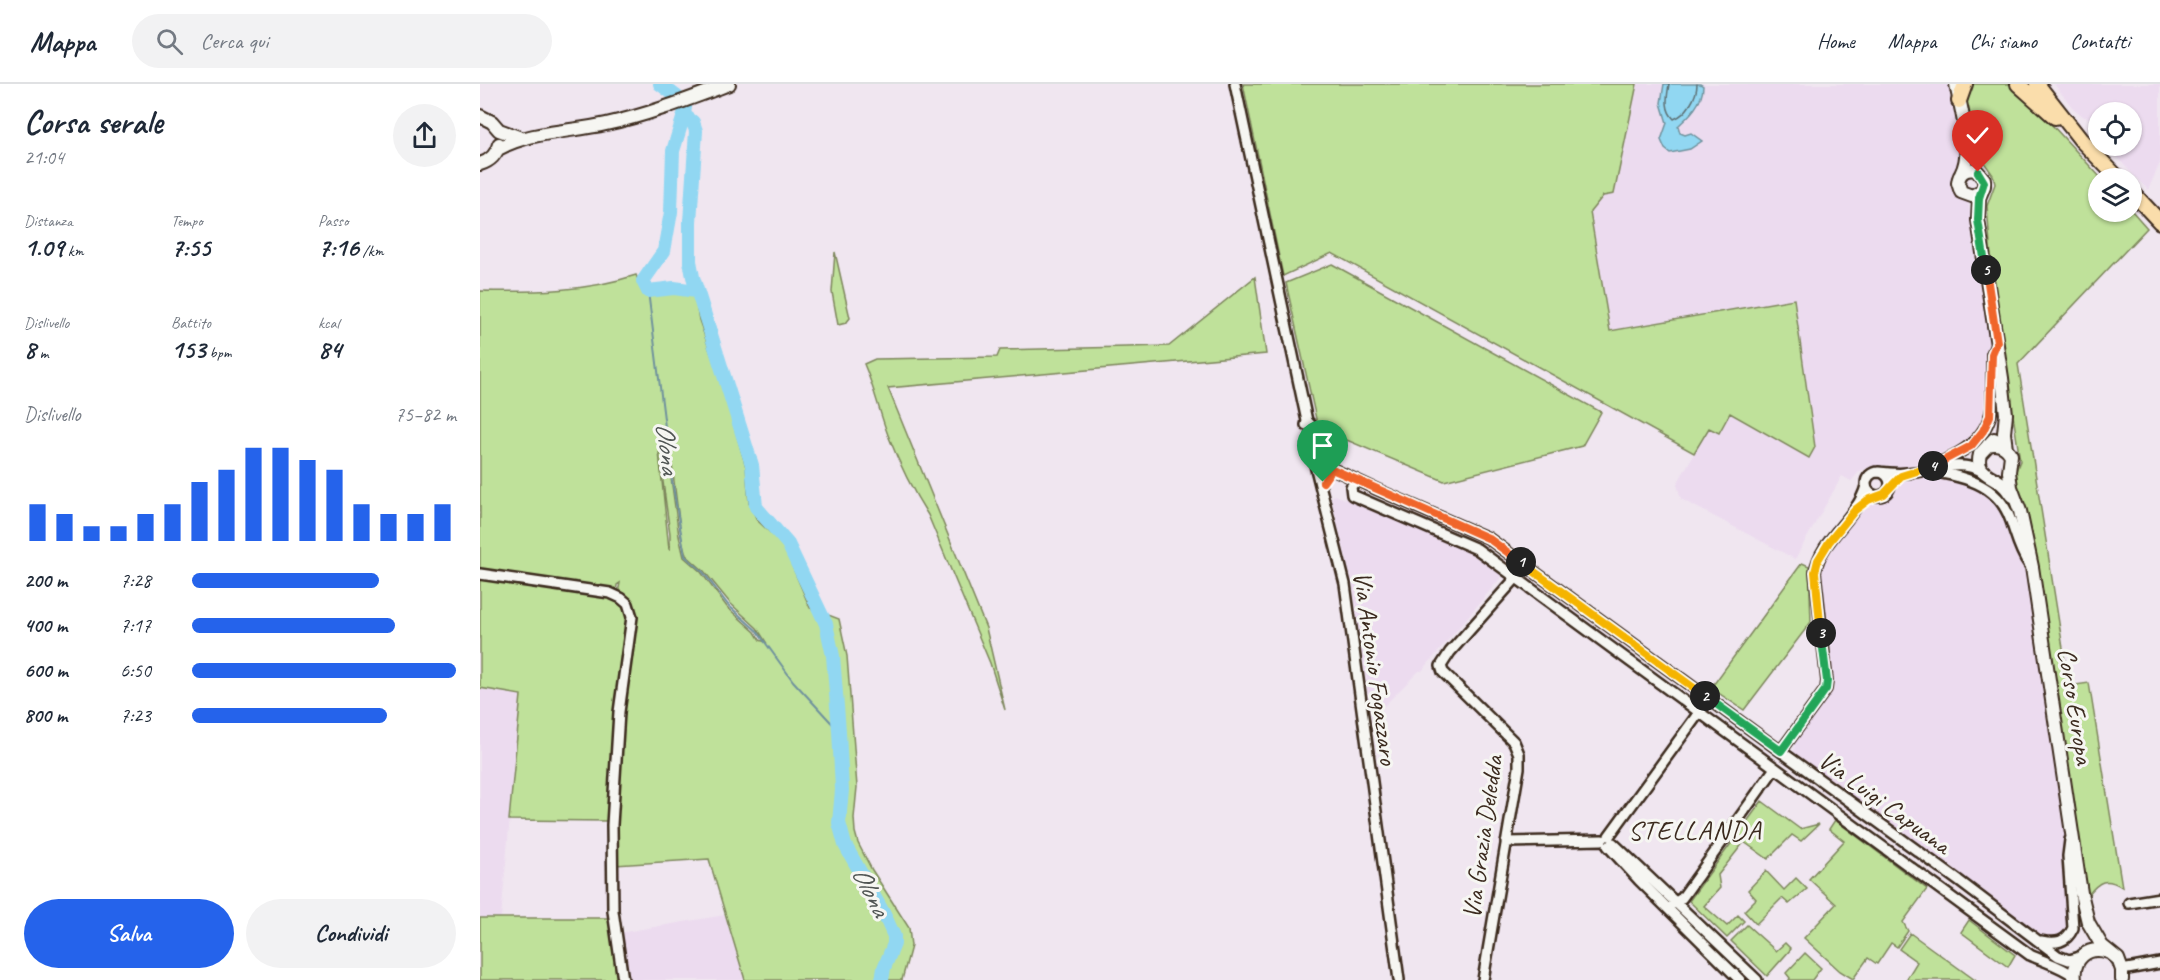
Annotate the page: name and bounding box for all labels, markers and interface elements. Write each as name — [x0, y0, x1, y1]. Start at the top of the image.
search box — [132, 14, 552, 68]
text: Mappa — [30, 24, 96, 59]
icon: search — [153, 25, 186, 58]
text: Cerca qui — [201, 27, 268, 55]
text: Home — [1817, 28, 1855, 54]
text: Mappa — [1888, 28, 1936, 54]
text: Chi siamo — [1969, 28, 2037, 54]
text: Contatti — [2070, 28, 2130, 54]
text: Corsa serale — [24, 101, 163, 143]
map controls — [2088, 102, 2142, 222]
button: locate — [2088, 102, 2142, 156]
button: share — [393, 104, 456, 167]
pin — [1952, 110, 2003, 172]
icon: check — [1961, 119, 1994, 152]
text: 21:04 — [24, 145, 64, 170]
button: layers — [2088, 168, 2142, 222]
text: Distanza — [24, 211, 72, 231]
text: Tempo — [171, 211, 203, 231]
text: Passo — [318, 211, 348, 231]
text: 1.09 — [24, 231, 64, 264]
text: 7:55 — [171, 231, 210, 264]
text: 7:16 — [318, 231, 359, 264]
text: km — [64, 241, 83, 261]
text: /km — [359, 241, 384, 261]
pin: 5 — [1971, 255, 2001, 285]
text: 5 — [1983, 260, 1989, 280]
text: Dislivello — [24, 313, 69, 333]
text: Battito — [171, 313, 211, 333]
text: kcal — [318, 313, 339, 333]
text: 8 — [24, 333, 36, 366]
text: 153 — [171, 333, 206, 366]
text: 84 — [318, 333, 341, 366]
text: m — [36, 343, 49, 363]
text: bpm — [206, 343, 232, 363]
text: Dislivello — [24, 402, 80, 427]
text: 75–82 m — [395, 402, 456, 427]
pin — [1297, 420, 1348, 482]
water label: Olona — [648, 421, 688, 478]
icon: arrive — [1306, 429, 1339, 462]
pin: 4 — [1918, 451, 1948, 481]
text: 4 — [1929, 456, 1937, 476]
pin: 1 — [1506, 547, 1536, 577]
text: 1 — [1517, 552, 1525, 572]
text: 200 m — [24, 568, 67, 593]
text: 7:28 — [120, 568, 151, 593]
street label: Via Antonio Fogazzaro — [1346, 569, 1406, 769]
text: 400 m — [24, 613, 67, 638]
text: 7:17 — [120, 613, 151, 638]
pin: 3 — [1806, 618, 1836, 648]
text: 3 — [1817, 623, 1825, 643]
street label: Corso Europa — [2050, 646, 2101, 768]
text: 600 m — [24, 658, 68, 683]
text: 6:50 — [120, 658, 151, 683]
pin: 2 — [1690, 681, 1720, 711]
text: 2 — [1701, 686, 1709, 706]
text: 800 m — [24, 703, 67, 728]
text: 7:23 — [120, 703, 151, 728]
street label: Via Luigi Capuana — [1812, 743, 1959, 863]
street label: Via Grazia Deledda — [1455, 752, 1510, 921]
district label: STELLANDA — [1628, 813, 1762, 847]
water label: Olona — [844, 861, 899, 923]
button: Salva — [24, 899, 234, 968]
button: Condividi — [246, 899, 456, 968]

